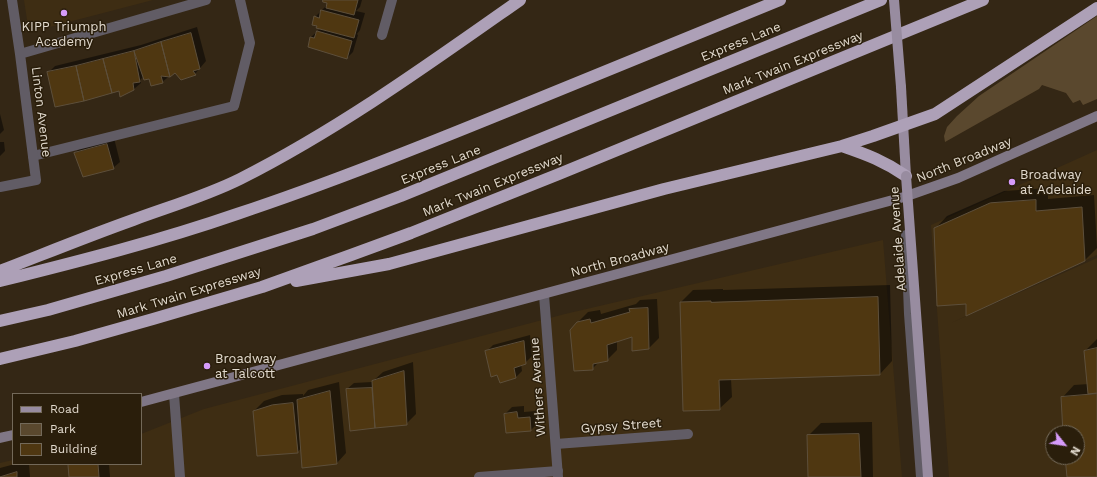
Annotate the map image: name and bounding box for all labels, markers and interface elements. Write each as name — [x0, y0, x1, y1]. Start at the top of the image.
marker: KIPP Triumph Academy — [59, 8, 69, 18]
place label: KIPP Triumph Academy — [22, 19, 106, 50]
street label: Express Lane — [699, 19, 783, 65]
street label: Mark Twain Expressway — [720, 28, 866, 98]
street label: Linton Avenue — [28, 66, 54, 158]
street label: North Broadway — [914, 134, 1014, 186]
street label: Express Lane — [399, 142, 483, 188]
street label: Mark Twain Expressway — [420, 150, 566, 220]
place label: Broadway at Adelaide — [1020, 167, 1092, 198]
marker: Broadway at Adelaide — [1007, 177, 1017, 187]
street label: Adelaide Avenue — [887, 186, 909, 292]
street label: North Broadway — [569, 239, 671, 281]
street label: Express Lane — [93, 251, 179, 289]
street label: Mark Twain Expressway — [115, 264, 263, 322]
street label: Withers Avenue — [527, 337, 549, 437]
place label: Broadway at Talcott — [215, 351, 276, 382]
marker: Broadway at Talcott — [202, 361, 212, 371]
legend — [12, 393, 142, 465]
text: Road — [50, 402, 79, 416]
street label: Gypsy Street — [580, 415, 662, 437]
text: Park — [50, 422, 76, 436]
north arrow — [1045, 425, 1085, 465]
text: Building — [50, 442, 97, 456]
text: N — [1067, 444, 1083, 458]

